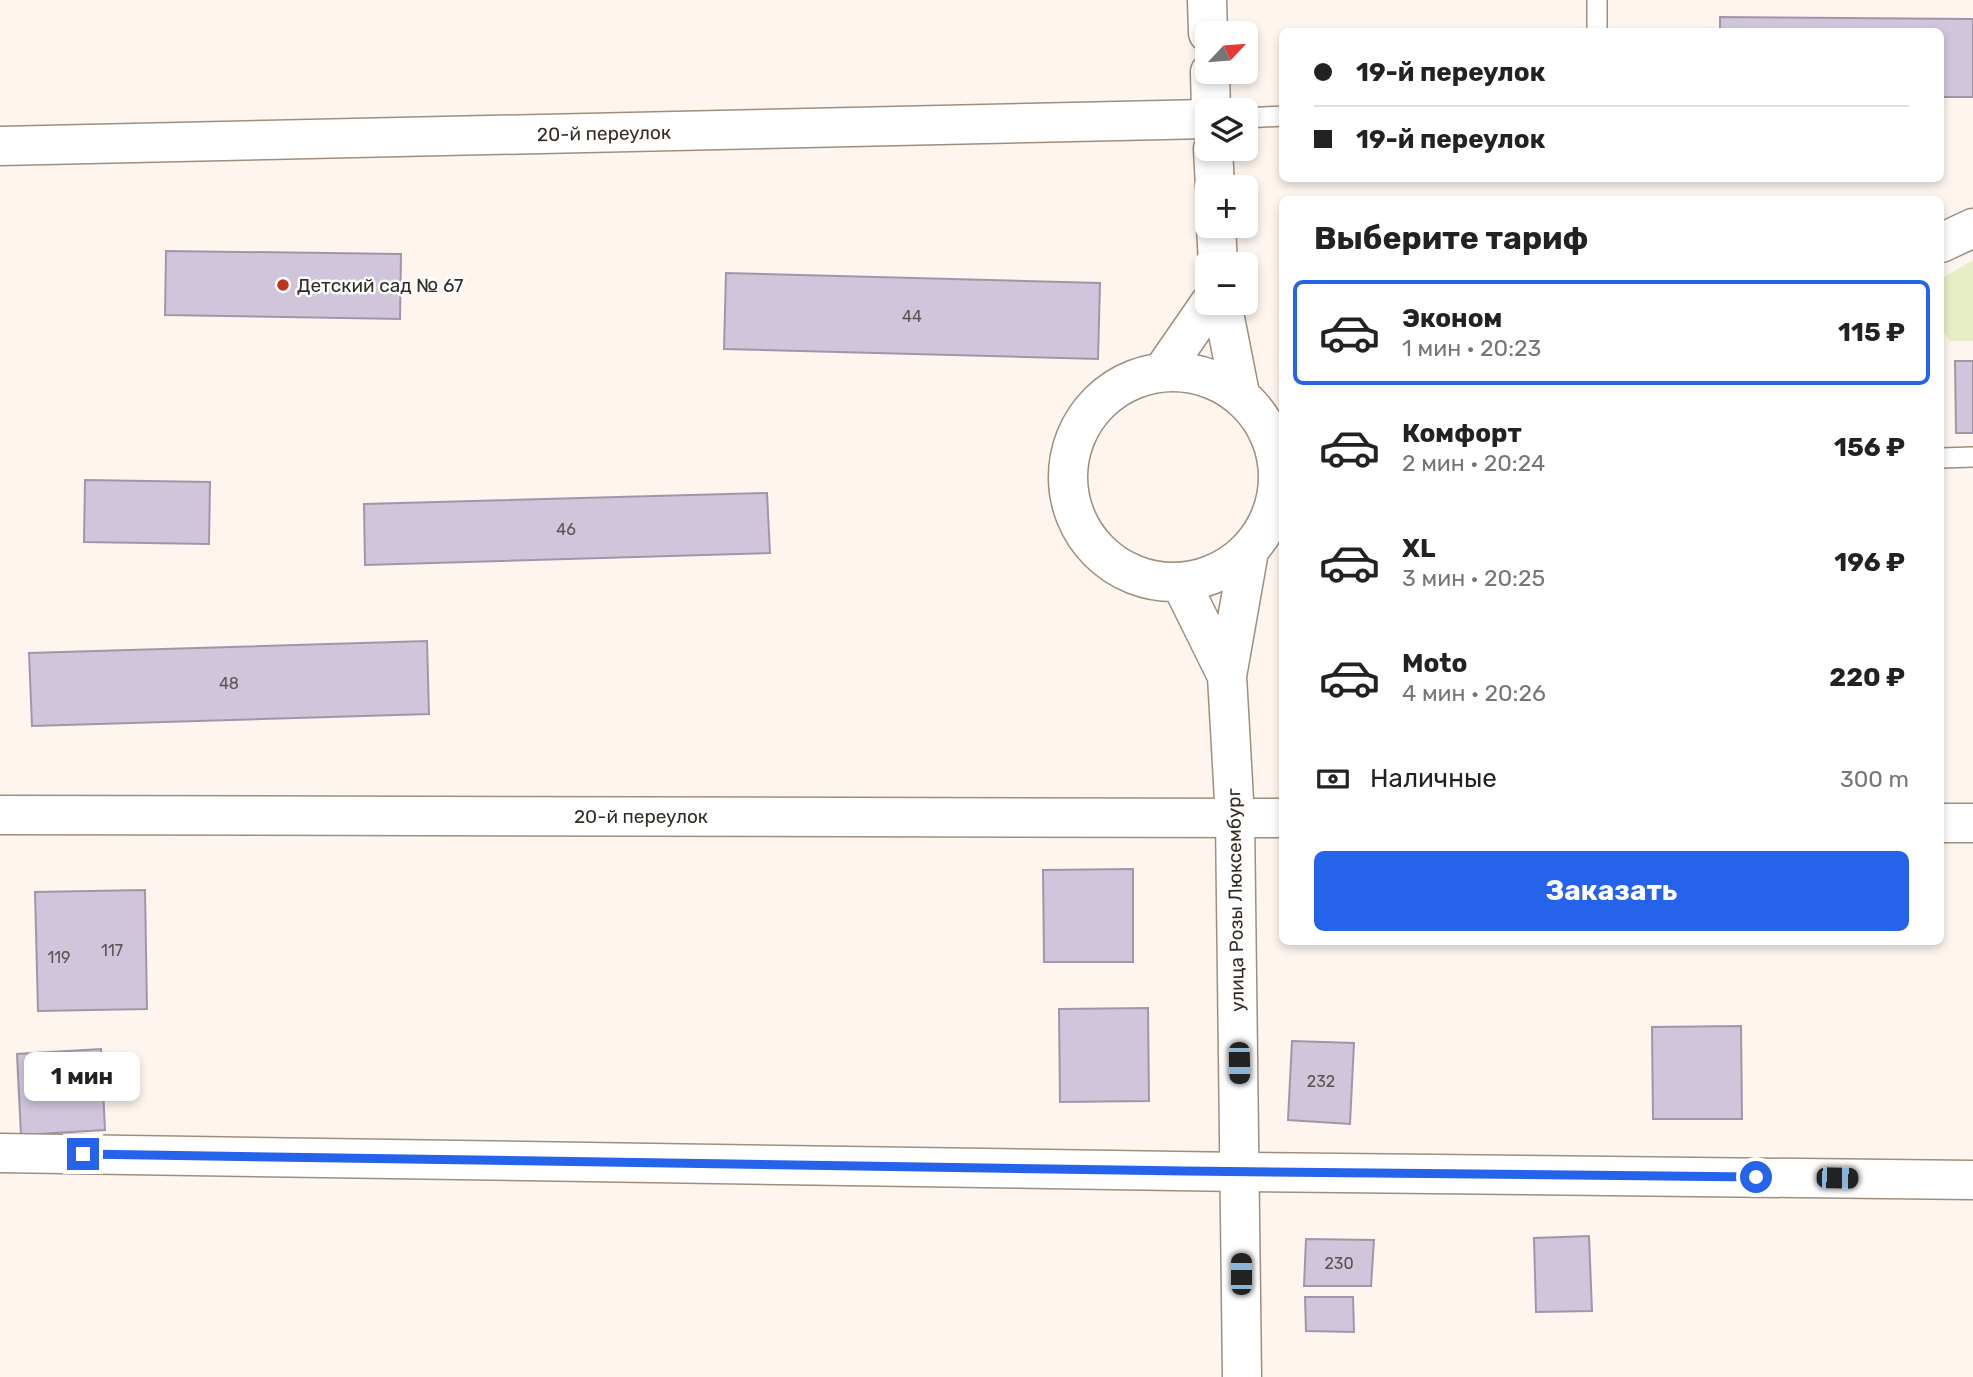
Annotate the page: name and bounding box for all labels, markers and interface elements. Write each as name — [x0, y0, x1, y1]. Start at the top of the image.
north arrow — [1195, 21, 1258, 84]
map controls — [1195, 21, 1258, 315]
text: 19-й переулок — [1356, 57, 1545, 88]
button: layers — [1195, 98, 1258, 161]
street label: 20-й переулок — [537, 121, 671, 146]
text: 19-й переулок — [1356, 124, 1545, 155]
button: + — [1195, 175, 1258, 238]
text: Выберите тариф — [1314, 219, 1588, 257]
button: − — [1195, 252, 1258, 315]
place label: Детский сад № 67 — [297, 274, 464, 297]
marker: Детский сад № 67 — [275, 277, 291, 293]
icon: car — [1318, 301, 1381, 364]
text: Эконом — [1402, 303, 1502, 334]
house number: 44 — [902, 307, 922, 326]
text: 115 ₽ — [1838, 317, 1905, 348]
text: 1 мин · 20:23 — [1402, 334, 1541, 362]
icon: car — [1318, 416, 1381, 479]
text: Комфорт — [1402, 418, 1522, 449]
text: 156 ₽ — [1834, 432, 1905, 463]
text: 2 мин · 20:24 — [1402, 449, 1545, 477]
house number: 46 — [556, 520, 576, 539]
icon: car — [1318, 531, 1381, 594]
text: XL — [1402, 533, 1435, 564]
text: 196 ₽ — [1834, 547, 1905, 578]
text: 3 мин · 20:25 — [1402, 564, 1545, 592]
icon: car — [1318, 646, 1381, 709]
text: Moto — [1402, 648, 1467, 679]
text: 220 ₽ — [1829, 662, 1905, 693]
house number: 48 — [219, 674, 239, 693]
text: 4 мин · 20:26 — [1402, 679, 1546, 707]
icon: cash — [1314, 760, 1352, 798]
text: Наличные — [1370, 763, 1497, 794]
text: 300 m — [1840, 765, 1909, 793]
street label: улица Розы Люксембург — [1222, 788, 1249, 1012]
street label: 20-й переулок — [574, 805, 708, 828]
button: Заказать — [1314, 851, 1909, 931]
house number: 117 — [101, 941, 123, 960]
house number: 119 — [47, 948, 71, 967]
car — [1229, 1042, 1250, 1084]
callout: 1 мин — [25, 1052, 141, 1102]
text: 1 мин — [51, 1062, 113, 1090]
house number: 232 — [1307, 1072, 1335, 1091]
route end — [67, 1138, 99, 1170]
route start — [1740, 1161, 1772, 1193]
car — [1816, 1167, 1859, 1189]
car — [1231, 1253, 1252, 1295]
house number: 230 — [1324, 1254, 1354, 1273]

